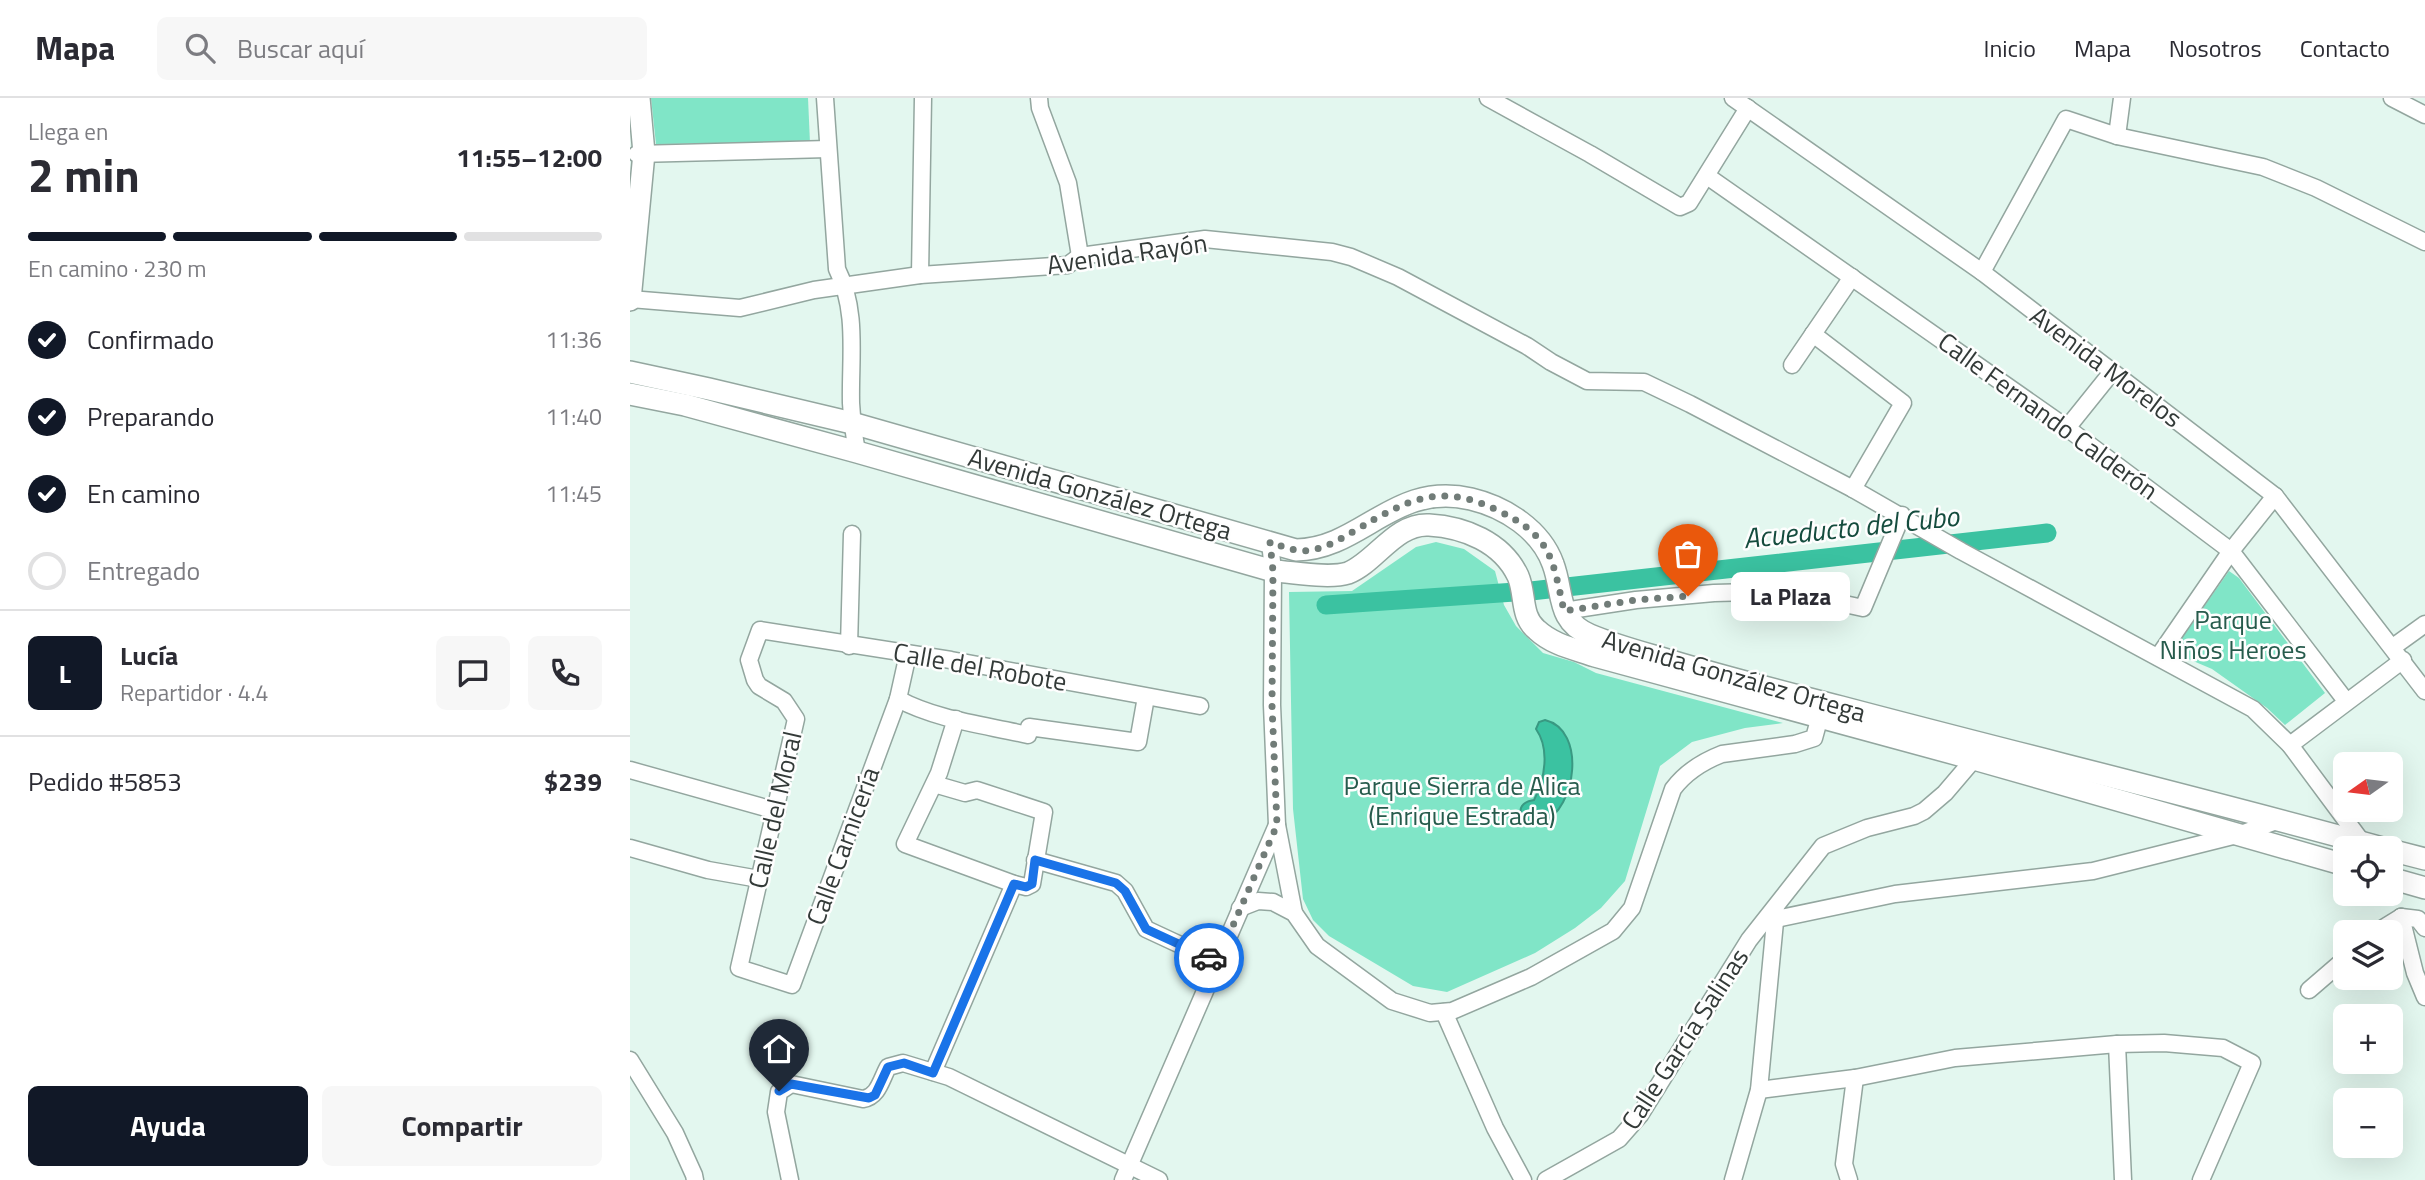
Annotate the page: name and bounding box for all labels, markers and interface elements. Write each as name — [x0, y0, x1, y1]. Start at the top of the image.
search box — [157, 17, 647, 80]
text: Mapa — [35, 23, 115, 73]
icon: search — [181, 29, 219, 67]
text: Buscar aquí — [237, 29, 364, 68]
text: Inicio — [1984, 30, 2036, 66]
text: Mapa — [2074, 30, 2131, 66]
text: Nosotros — [2169, 30, 2262, 66]
text: Contacto — [2300, 30, 2390, 66]
text: Llega en — [28, 114, 108, 149]
text: 11:55–12:00 — [456, 138, 602, 177]
text: 2 min — [28, 140, 140, 210]
street label: Avenida Rayón — [1044, 223, 1210, 284]
text: En camino · 230 m — [28, 251, 206, 286]
street label: Avenida Morelos — [2022, 296, 2191, 437]
text: Confirmado — [87, 320, 214, 359]
icon: check — [28, 321, 66, 359]
text: 11:36 — [545, 322, 602, 357]
street label: Calle Fernando Calderón — [1930, 322, 2167, 509]
text: Preparando — [87, 397, 214, 436]
icon: check — [28, 398, 66, 436]
text: 11:40 — [545, 399, 602, 434]
street label: Avenida González Ortega — [964, 437, 1237, 550]
text: En camino — [87, 474, 201, 513]
icon: check — [28, 475, 66, 513]
text: 11:45 — [545, 476, 602, 511]
water label: Acueducto del Cubo — [1741, 494, 1962, 559]
pin — [1658, 524, 1718, 596]
icon: bag — [1669, 535, 1707, 573]
text: Entregado — [87, 551, 200, 590]
callout: La Plaza — [1730, 572, 1849, 620]
text: La Plaza — [1750, 579, 1831, 614]
park label: Parque Niños Heroes — [2159, 600, 2307, 669]
street label: Avenida González Ortega — [1598, 619, 1871, 732]
street label: Calle del Robote — [890, 632, 1070, 701]
text: Lucía — [120, 636, 178, 675]
button: chat — [436, 636, 510, 710]
button: phone — [528, 636, 602, 710]
text: L — [59, 654, 71, 693]
text: Repartidor · 4.4 — [120, 675, 268, 710]
street label: Calle del Moral — [738, 727, 812, 892]
north arrow — [2333, 752, 2403, 822]
map controls — [2333, 752, 2403, 1158]
street label: Calle Carnicería — [796, 761, 889, 930]
text: Pedido #5853 — [28, 762, 182, 801]
text: $239 — [544, 762, 602, 801]
park label: Parque Sierra de Alica (Enrique Estrada) — [1343, 766, 1581, 835]
button: locate — [2333, 836, 2403, 906]
button: layers — [2333, 920, 2403, 990]
courier — [1174, 923, 1244, 993]
icon: car — [1190, 939, 1228, 977]
street label: Calle García Salinas — [1611, 940, 1758, 1137]
button: + — [2333, 1004, 2403, 1074]
pin — [749, 1019, 809, 1091]
icon: home — [760, 1030, 798, 1068]
button: Ayuda — [28, 1086, 308, 1166]
button: Compartir — [322, 1086, 602, 1166]
button: − — [2333, 1088, 2403, 1158]

